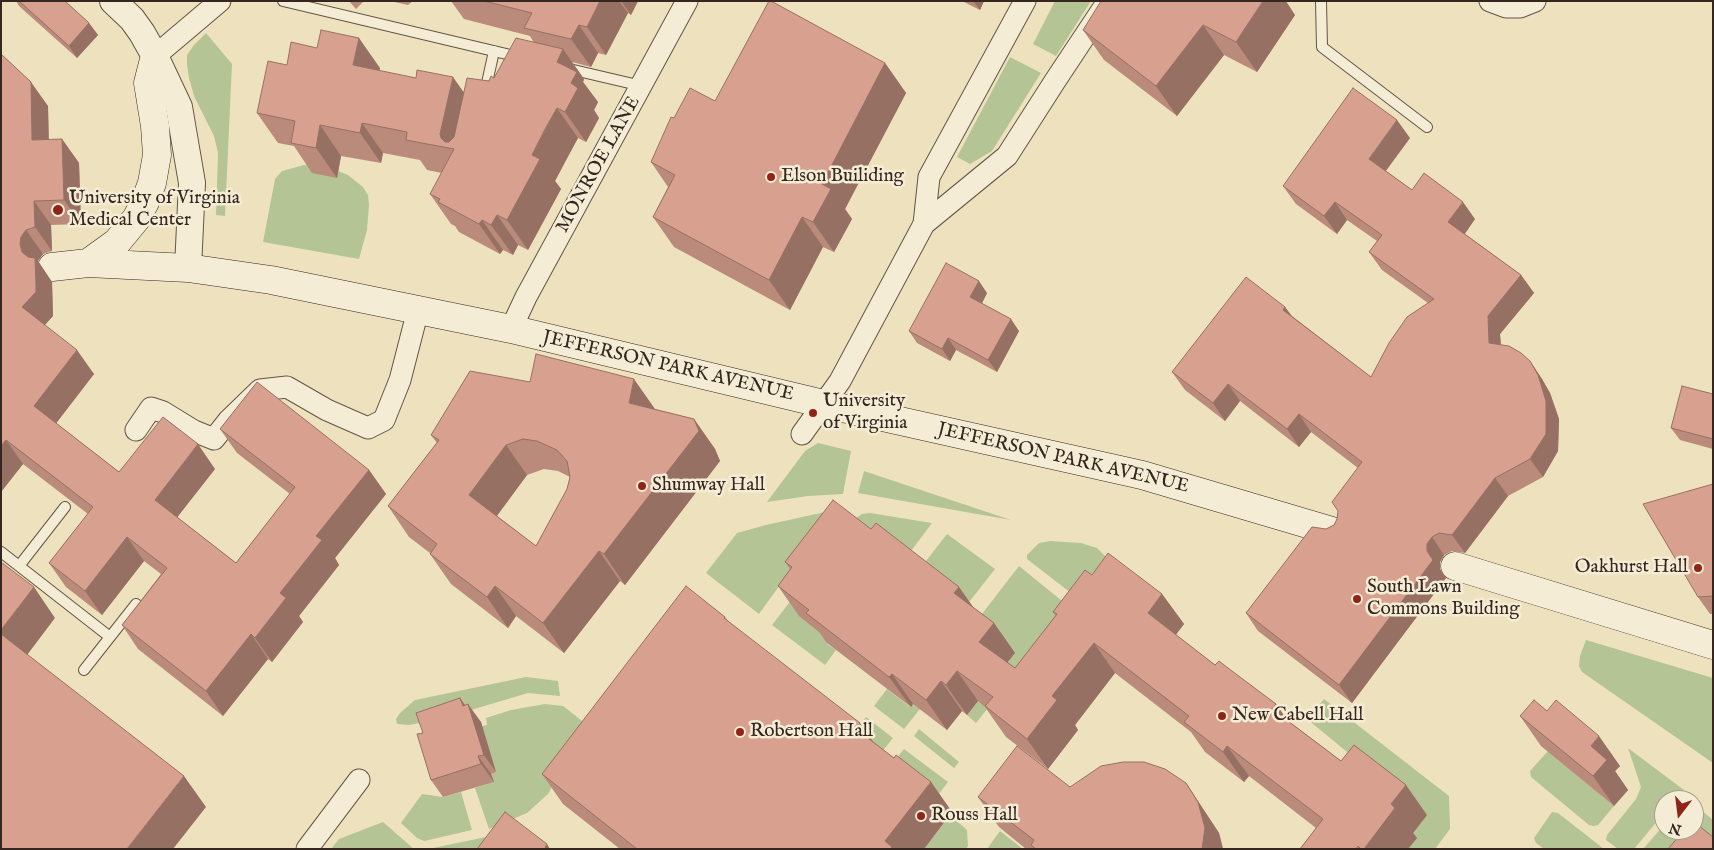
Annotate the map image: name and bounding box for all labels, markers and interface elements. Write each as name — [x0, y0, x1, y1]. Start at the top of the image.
street label: MONROE LANE — [552, 93, 646, 237]
place label: Elson Builiding — [781, 166, 904, 188]
marker: Elson Builiding — [765, 171, 777, 183]
place label: University of Virginia Medical Center — [69, 188, 240, 232]
marker: University of Virginia Medical Center — [51, 203, 65, 217]
street label: JEFFERSON PARK AVENUE — [540, 327, 796, 407]
place label: University of Virginia — [823, 391, 908, 435]
marker: University of Virginia — [807, 407, 819, 419]
street label: JEFFERSON PARK AVENUE — [935, 419, 1191, 499]
place label: Shumway Hall — [652, 475, 765, 497]
marker: Shumway Hall — [636, 480, 648, 492]
place label: Oakhurst Hall — [1575, 557, 1688, 579]
marker: Oakhurst Hall — [1692, 562, 1704, 574]
place label: South Lawn Commons Building — [1367, 577, 1520, 621]
marker: South Lawn Commons Building — [1351, 593, 1363, 605]
place label: New Cabell Hall — [1232, 705, 1363, 727]
marker: New Cabell Hall — [1216, 710, 1228, 722]
place label: Robertson Hall — [750, 721, 873, 743]
marker: Robertson Hall — [734, 726, 746, 738]
north arrow — [1654, 790, 1704, 840]
place label: Rouss Hall — [931, 805, 1018, 827]
marker: Rouss Hall — [915, 810, 927, 822]
text: N — [1667, 818, 1684, 839]

